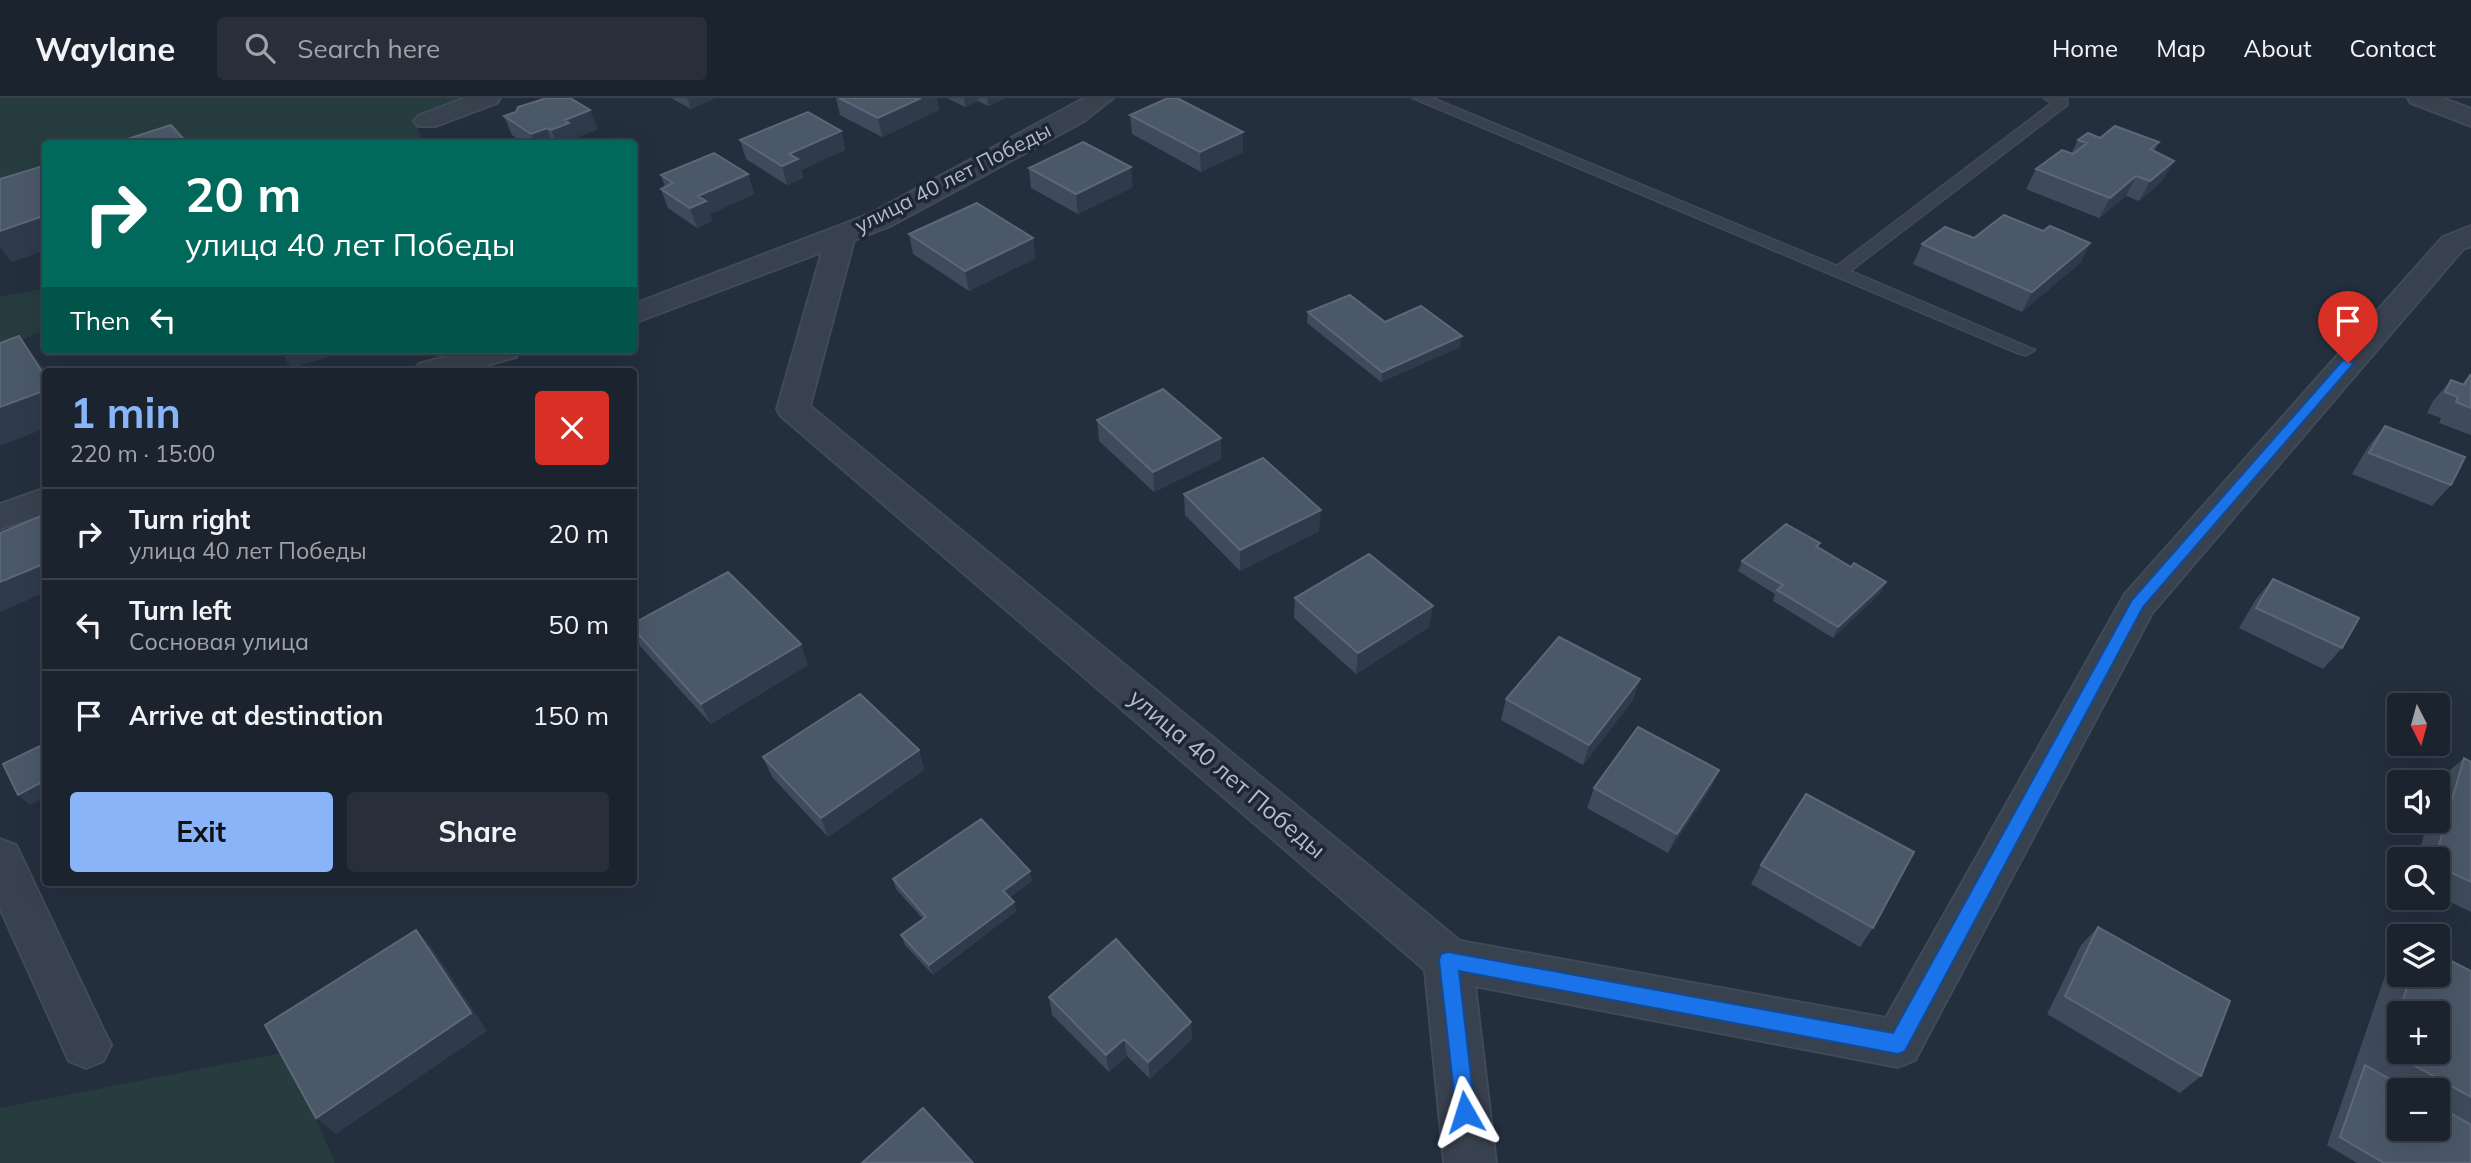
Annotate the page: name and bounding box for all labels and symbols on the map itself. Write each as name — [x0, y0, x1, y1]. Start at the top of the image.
street label: улица 40 лет Победы — [850, 116, 1055, 238]
pin — [2318, 291, 2378, 363]
street label: улица 40 лет Победы — [1123, 682, 1332, 864]
north arrow — [2387, 693, 2450, 756]
position arrow — [1428, 1075, 1502, 1149]

